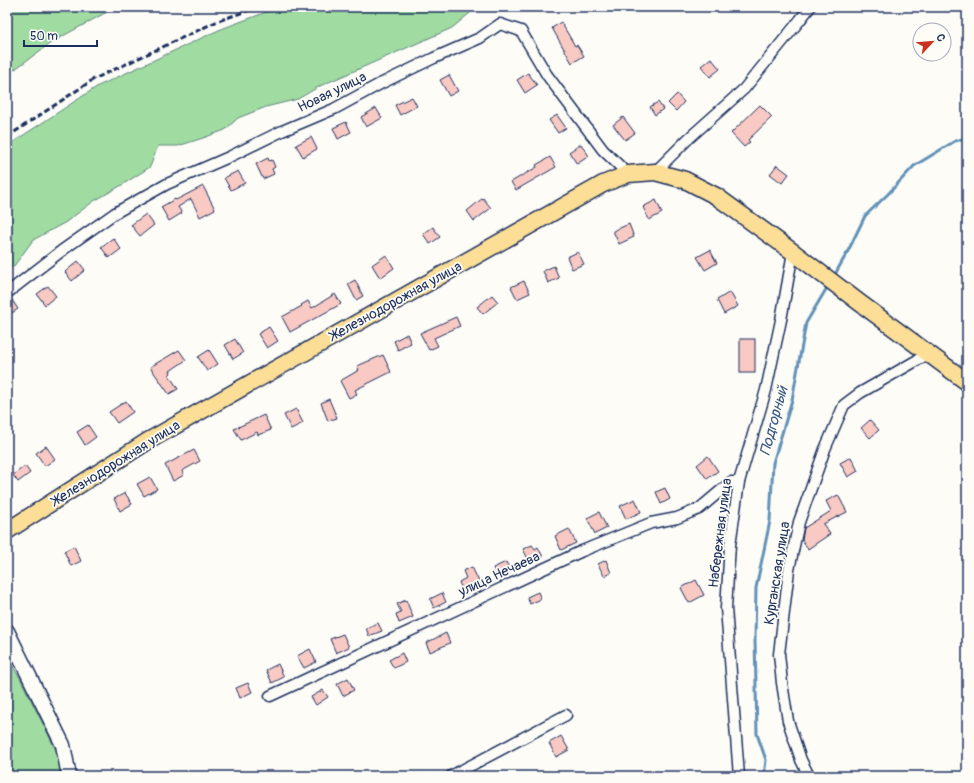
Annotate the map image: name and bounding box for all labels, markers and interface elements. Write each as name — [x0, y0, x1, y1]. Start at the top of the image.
scale bar — [24, 22, 97, 48]
north arrow — [912, 22, 952, 62]
text: 50 m — [30, 29, 58, 44]
text: С — [933, 32, 948, 44]
street label: Новая улица — [295, 68, 369, 116]
street label: Железнодорожная улица — [325, 258, 465, 345]
water label: Подгорный — [756, 383, 793, 458]
street label: Железнодорожная улица — [47, 417, 183, 510]
street label: Набережная улица — [705, 477, 735, 589]
street label: Курганская улица — [760, 520, 794, 626]
street label: улица Нечаева — [455, 548, 542, 601]

